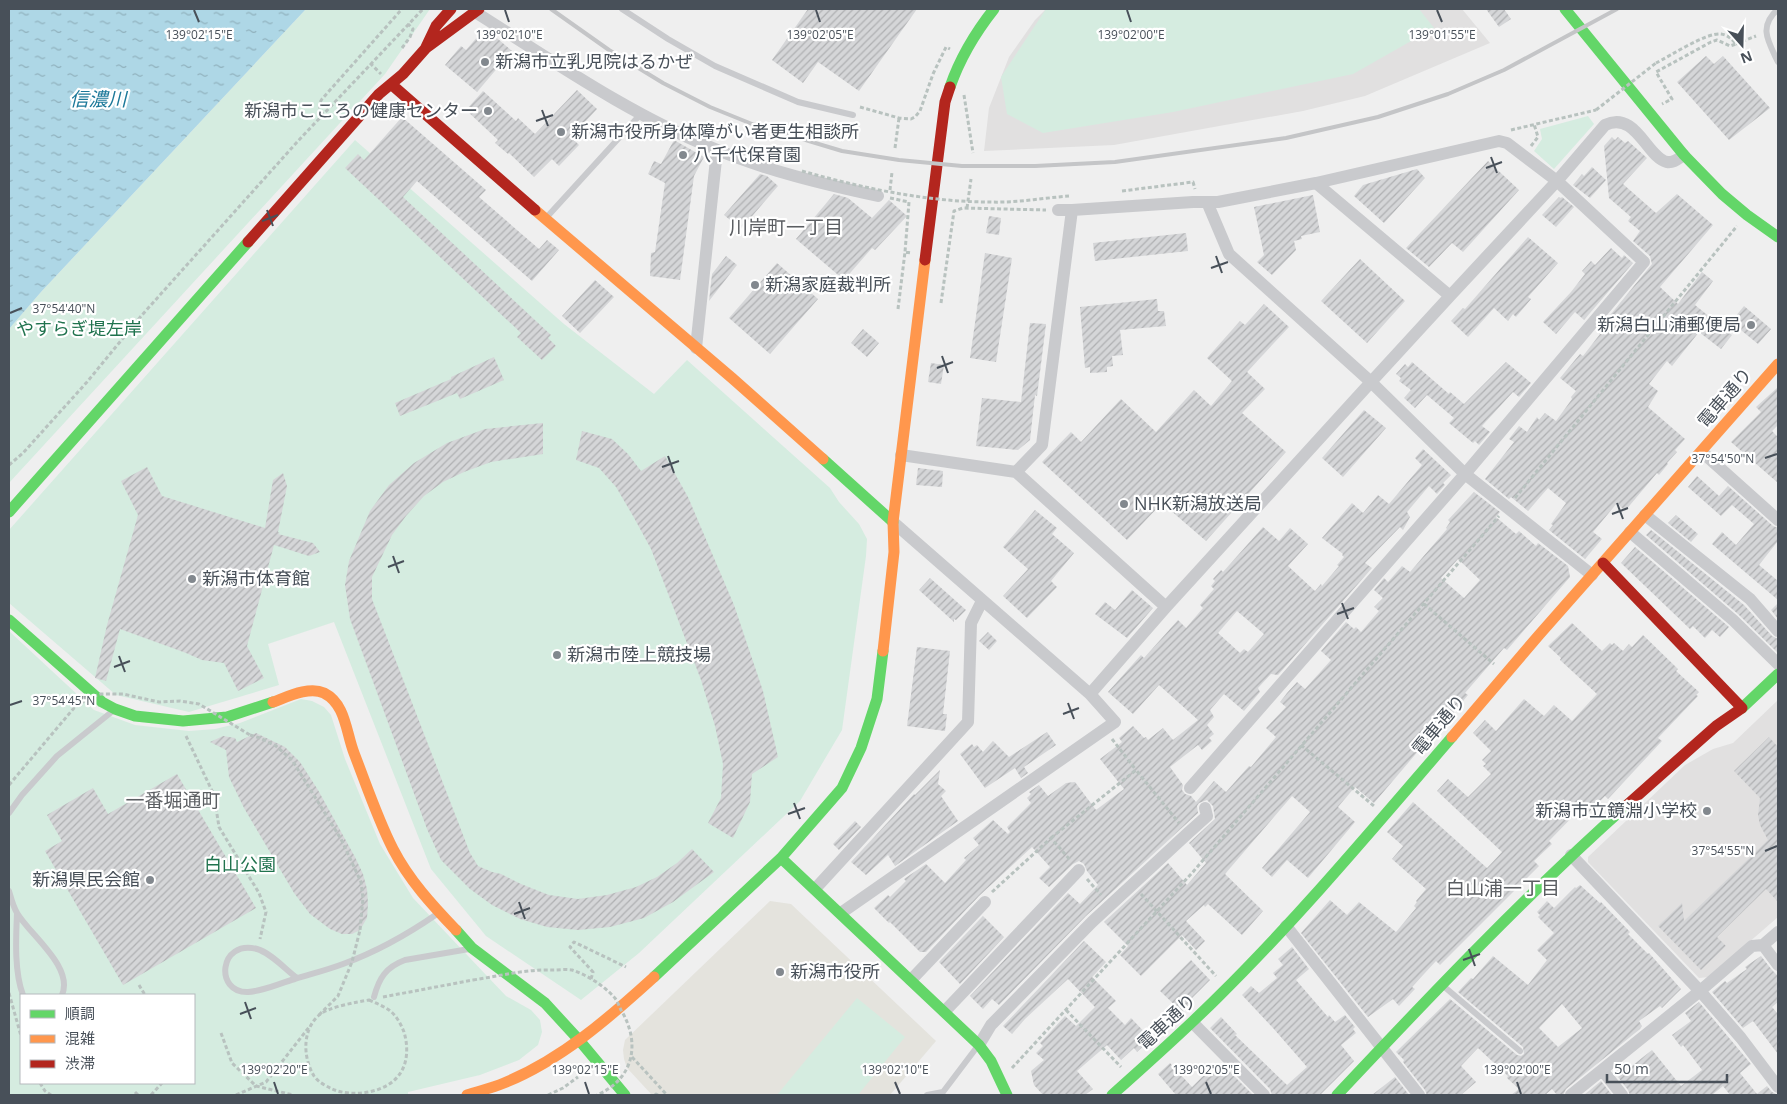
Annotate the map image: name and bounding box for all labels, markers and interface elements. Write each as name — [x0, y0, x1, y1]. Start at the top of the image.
north arrow — [1717, 20, 1767, 70]
text: 139°02'15"E — [165, 26, 233, 43]
text: 139°02'10"E — [475, 26, 543, 43]
text: 139°02'05"E — [786, 26, 854, 43]
text: 139°02'00"E — [1097, 26, 1165, 43]
text: 139°01'55"E — [1408, 26, 1476, 43]
text: N — [1738, 47, 1755, 69]
place label: 新潟市立乳児院はるかぜ — [495, 49, 693, 73]
marker: 新潟市立乳児院はるかぜ — [479, 56, 491, 68]
water label: 信濃川 — [69, 86, 128, 112]
place label: 新潟市こころの健康センター — [244, 98, 478, 122]
marker: 新潟市こころの健康センター — [482, 105, 494, 117]
place label: 新潟市役所身体障がい者更生相談所 — [571, 119, 859, 143]
marker: 新潟市役所身体障がい者更生相談所 — [555, 126, 567, 138]
place label: 八千代保育園 — [693, 142, 801, 166]
marker: 八千代保育園 — [677, 149, 689, 161]
district label: 川岸町一丁目 — [729, 214, 843, 240]
place label: 新潟家庭裁判所 — [765, 272, 891, 296]
marker: 新潟家庭裁判所 — [749, 279, 761, 291]
text: 37°54'40"N — [33, 300, 95, 317]
place label: 新潟白山浦郵便局 — [1597, 312, 1741, 336]
park label: やすらぎ堤左岸 — [16, 316, 142, 340]
marker: 新潟白山浦郵便局 — [1745, 319, 1757, 331]
street label: 電車通り — [1692, 362, 1757, 432]
text: 37°54'50"N — [1692, 450, 1754, 467]
place label: NHK新潟放送局 — [1134, 491, 1262, 515]
marker: NHK新潟放送局 — [1118, 498, 1130, 510]
place label: 新潟市体育館 — [202, 566, 310, 590]
marker: 新潟市体育館 — [186, 573, 198, 585]
place label: 新潟市陸上競技場 — [567, 642, 711, 666]
marker: 新潟市陸上競技場 — [551, 649, 563, 661]
street label: 電車通り — [1406, 689, 1471, 760]
text: 37°54'45"N — [33, 692, 95, 709]
district label: 一番堀通町 — [125, 787, 221, 813]
place label: 新潟市立鏡淵小学校 — [1535, 798, 1697, 822]
marker: 新潟市立鏡淵小学校 — [1701, 805, 1713, 817]
text: 37°54'55"N — [1692, 842, 1754, 859]
park label: 白山公園 — [204, 852, 276, 876]
place label: 新潟県民会館 — [32, 867, 140, 891]
marker: 新潟県民会館 — [144, 874, 156, 886]
district label: 白山浦一丁目 — [1446, 875, 1560, 901]
place label: 新潟市役所 — [790, 959, 880, 983]
marker: 新潟市役所 — [774, 966, 786, 978]
street label: 電車通り — [1132, 988, 1201, 1055]
legend — [20, 994, 195, 1084]
text: 順調 — [65, 1003, 95, 1023]
text: 混雑 — [65, 1028, 95, 1048]
scale bar — [1607, 1052, 1727, 1084]
text: 渋滞 — [65, 1053, 95, 1073]
text: 50 m — [1614, 1058, 1649, 1078]
text: 139°02'20"E — [240, 1061, 308, 1078]
text: 139°02'15"E — [551, 1061, 619, 1078]
text: 139°02'10"E — [861, 1061, 929, 1078]
text: 139°02'05"E — [1172, 1061, 1240, 1078]
text: 139°02'00"E — [1483, 1061, 1551, 1078]

